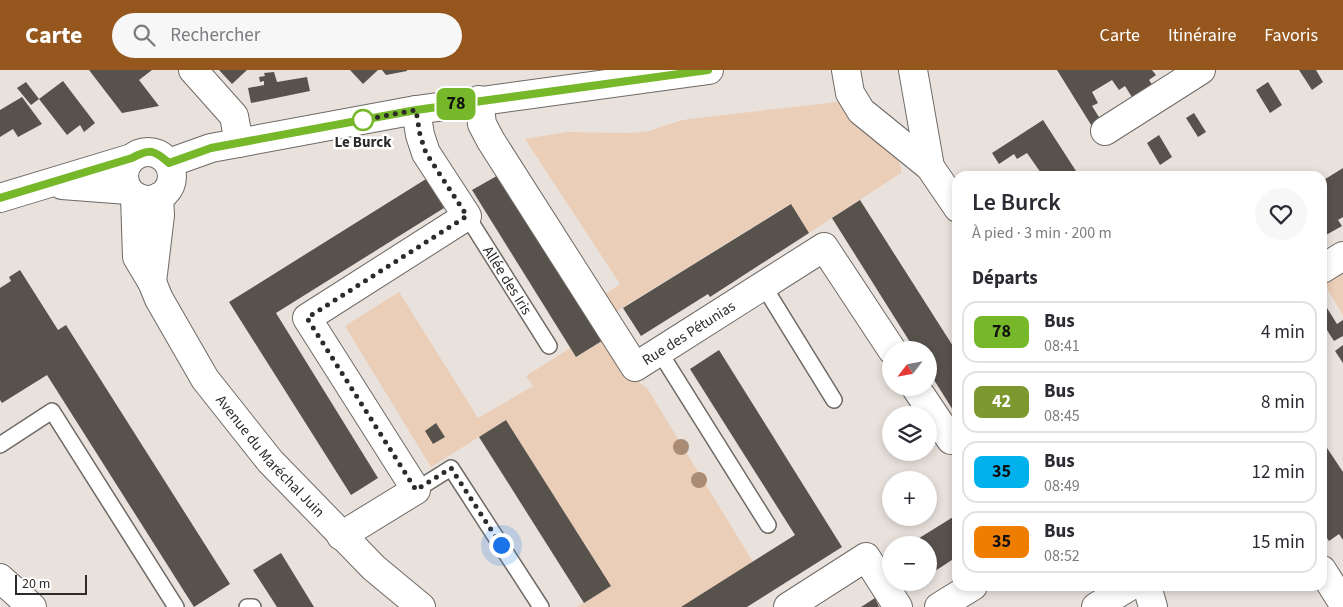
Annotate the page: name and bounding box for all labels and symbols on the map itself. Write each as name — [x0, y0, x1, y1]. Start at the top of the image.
line badge: 78 — [434, 88, 478, 120]
marker: Le Burck — [352, 109, 374, 131]
place label: Le Burck — [335, 132, 392, 153]
street label: Allée des Iris — [477, 242, 537, 319]
street label: Rue des Pétunias — [638, 296, 740, 371]
north arrow — [882, 341, 938, 396]
street label: Avenue du Maréchal Juin — [211, 391, 329, 522]
your location — [489, 533, 514, 558]
scale bar — [15, 572, 88, 595]

